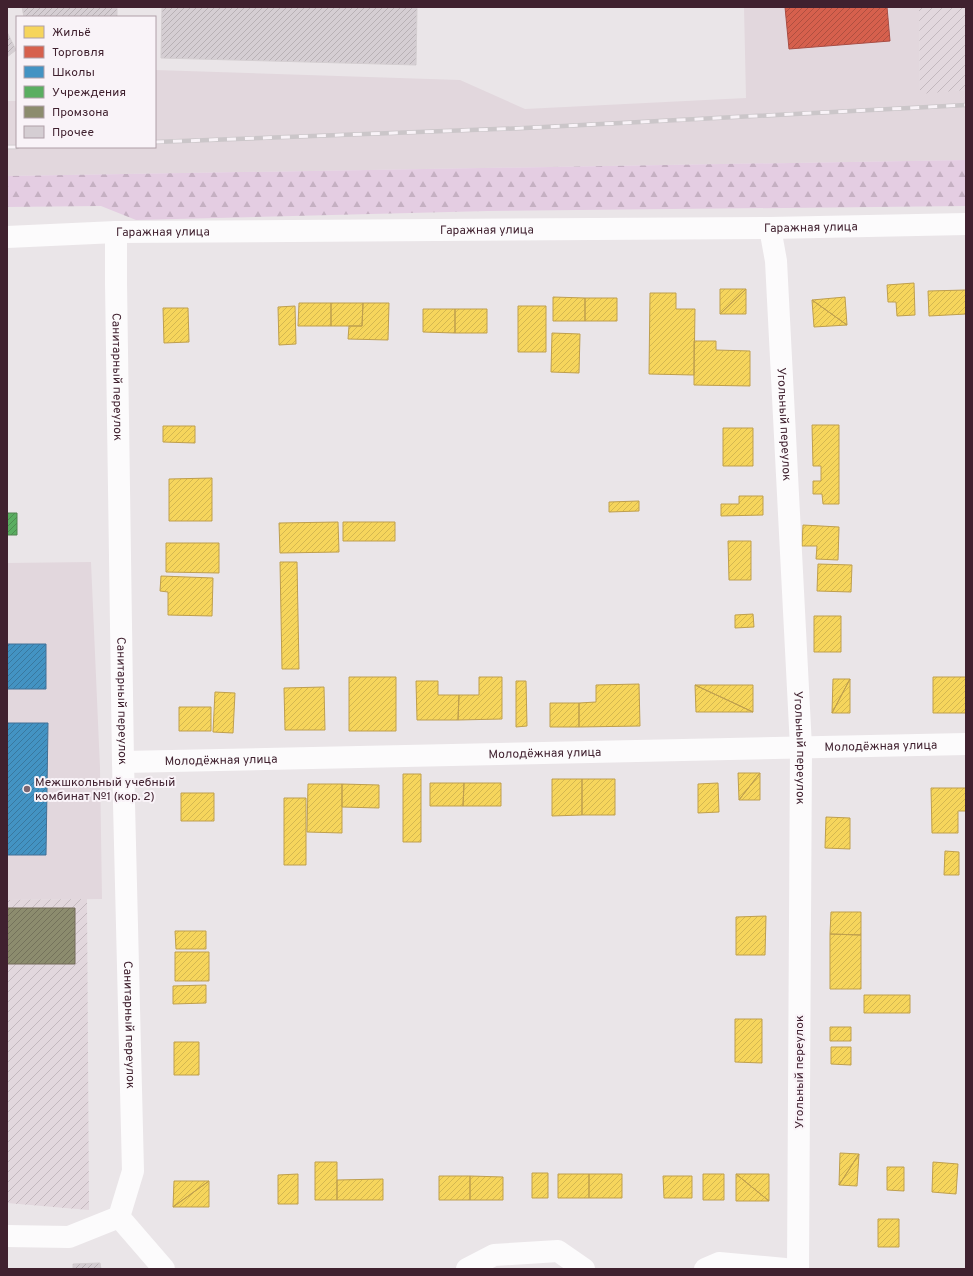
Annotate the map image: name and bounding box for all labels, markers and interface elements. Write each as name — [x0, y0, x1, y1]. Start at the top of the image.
legend — [16, 16, 156, 148]
text: Жильё — [52, 25, 91, 41]
text: Торговля — [52, 45, 104, 61]
text: Школы — [52, 65, 95, 81]
text: Учреждения — [52, 85, 126, 101]
text: Промзона — [52, 105, 109, 121]
text: Прочее — [52, 125, 94, 141]
street label: Гаражная улица — [764, 219, 858, 237]
street label: Гаражная улица — [440, 222, 534, 239]
street label: Гаражная улица — [116, 224, 210, 241]
street label: Санитарный переулок — [107, 313, 125, 441]
street label: Угольный переулок — [772, 367, 794, 482]
street label: Санитарный переулок — [112, 637, 130, 765]
street label: Угольный переулок — [789, 691, 808, 805]
street label: Молодёжная улица — [824, 738, 937, 756]
street label: Молодёжная улица — [488, 745, 602, 763]
street label: Молодёжная улица — [164, 752, 278, 770]
place label: Межшкольный учебный комбинат №1 (кор. 2) — [35, 775, 175, 805]
marker: Межшкольный учебный комбинат №1 (кор. 2) — [22, 784, 32, 794]
street label: Санитарный переулок — [119, 961, 138, 1089]
street label: Угольный переулок — [792, 1015, 808, 1129]

